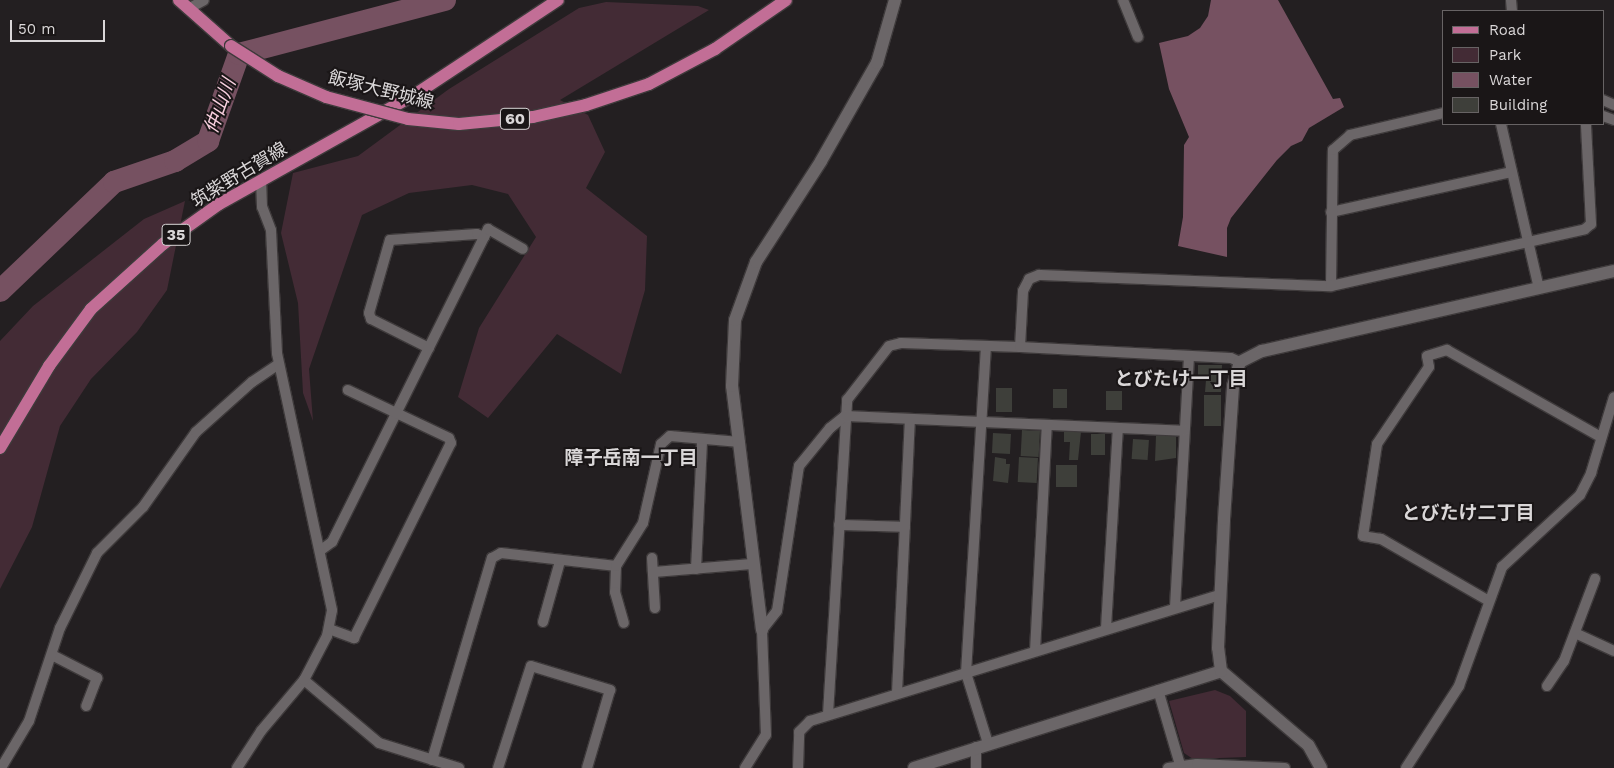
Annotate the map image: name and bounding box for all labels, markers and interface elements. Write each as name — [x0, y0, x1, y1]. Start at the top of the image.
scale bar — [12, 10, 108, 42]
legend — [1442, 10, 1604, 125]
text: 50 m — [18, 20, 55, 38]
text: Road — [1489, 21, 1526, 39]
text: Park — [1489, 46, 1521, 64]
street label: 飯塚大野城線 — [326, 66, 436, 114]
text: Water — [1489, 71, 1532, 89]
water label: 仲山川 — [200, 75, 240, 137]
text: Building — [1489, 96, 1547, 114]
road number: 60 — [499, 106, 531, 132]
street label: 筑紫野古賀線 — [187, 138, 291, 212]
road number: 35 — [161, 222, 191, 248]
district label: とびたけ一丁目 — [1115, 368, 1247, 390]
district label: 障子岳南一丁目 — [565, 447, 697, 469]
district label: とびたけ二丁目 — [1402, 502, 1534, 524]

